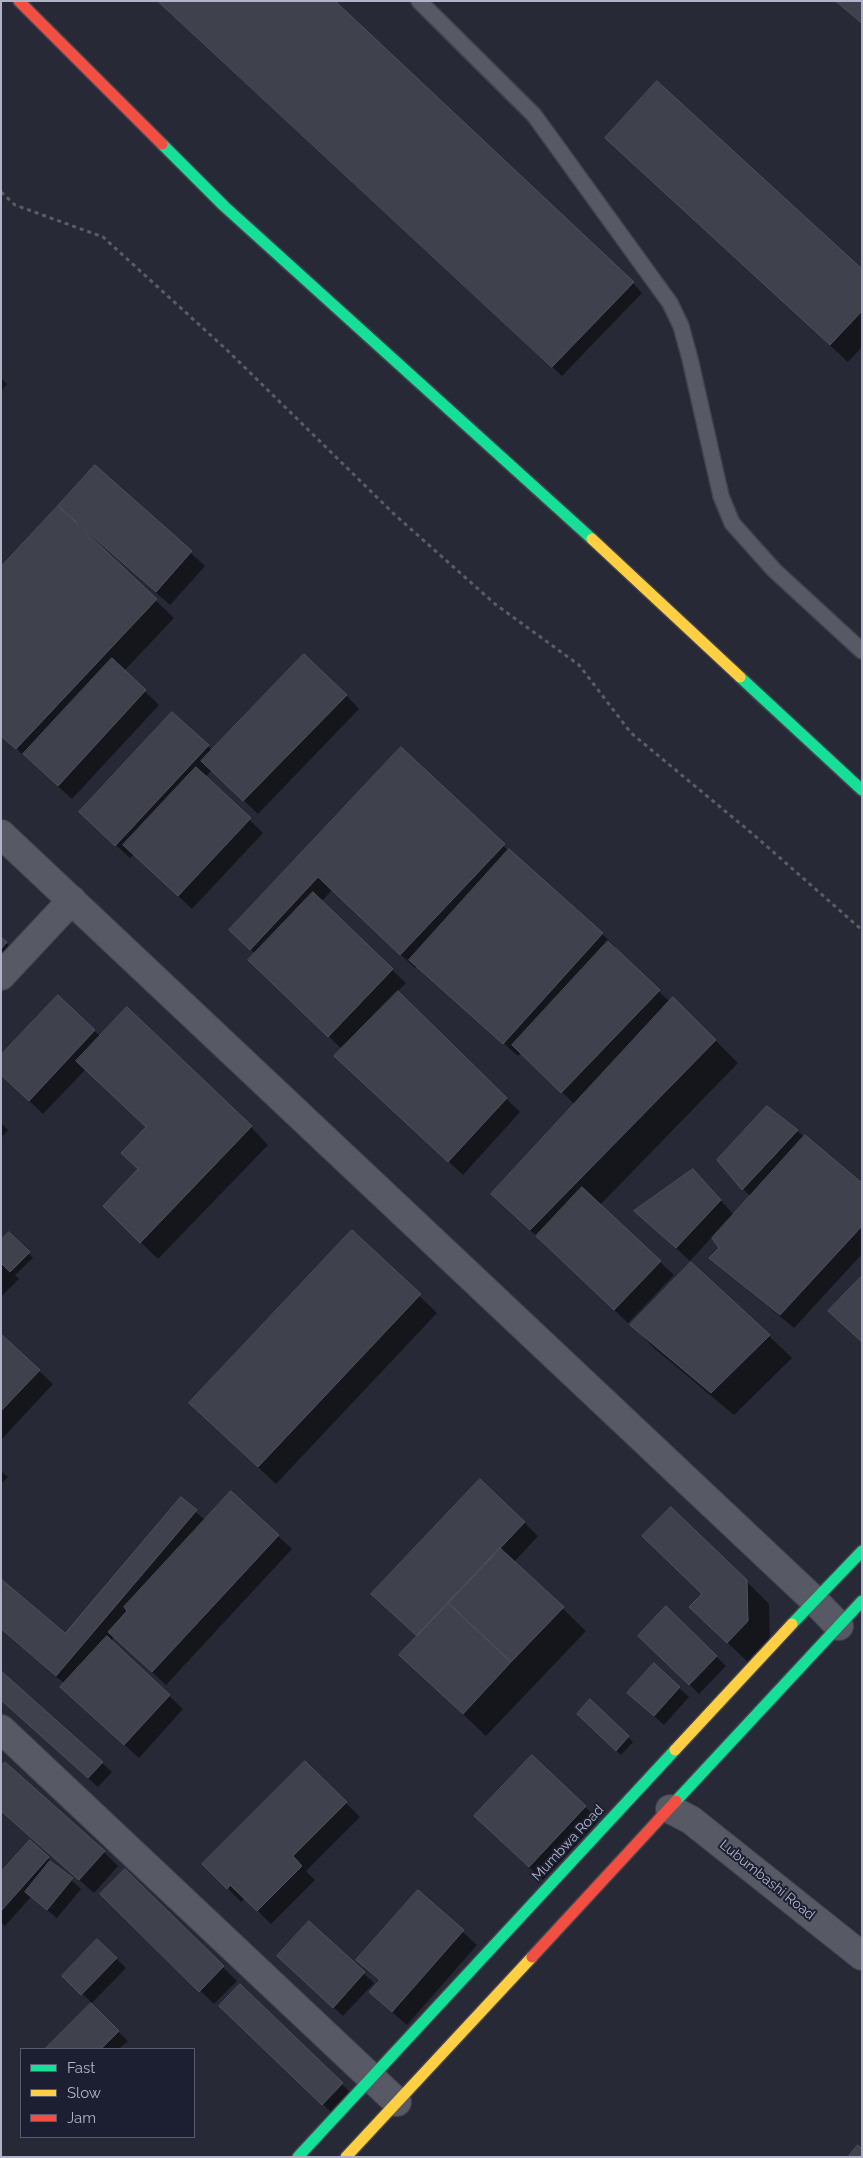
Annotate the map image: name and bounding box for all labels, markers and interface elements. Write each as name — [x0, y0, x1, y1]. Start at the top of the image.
street label: Mumbwa Road — [528, 1801, 608, 1885]
street label: Lubumbashi Road — [716, 1836, 818, 1924]
legend — [20, 2048, 195, 2138]
text: Fast — [67, 2059, 95, 2077]
text: Slow — [67, 2084, 101, 2102]
text: Jam — [67, 2109, 96, 2127]

